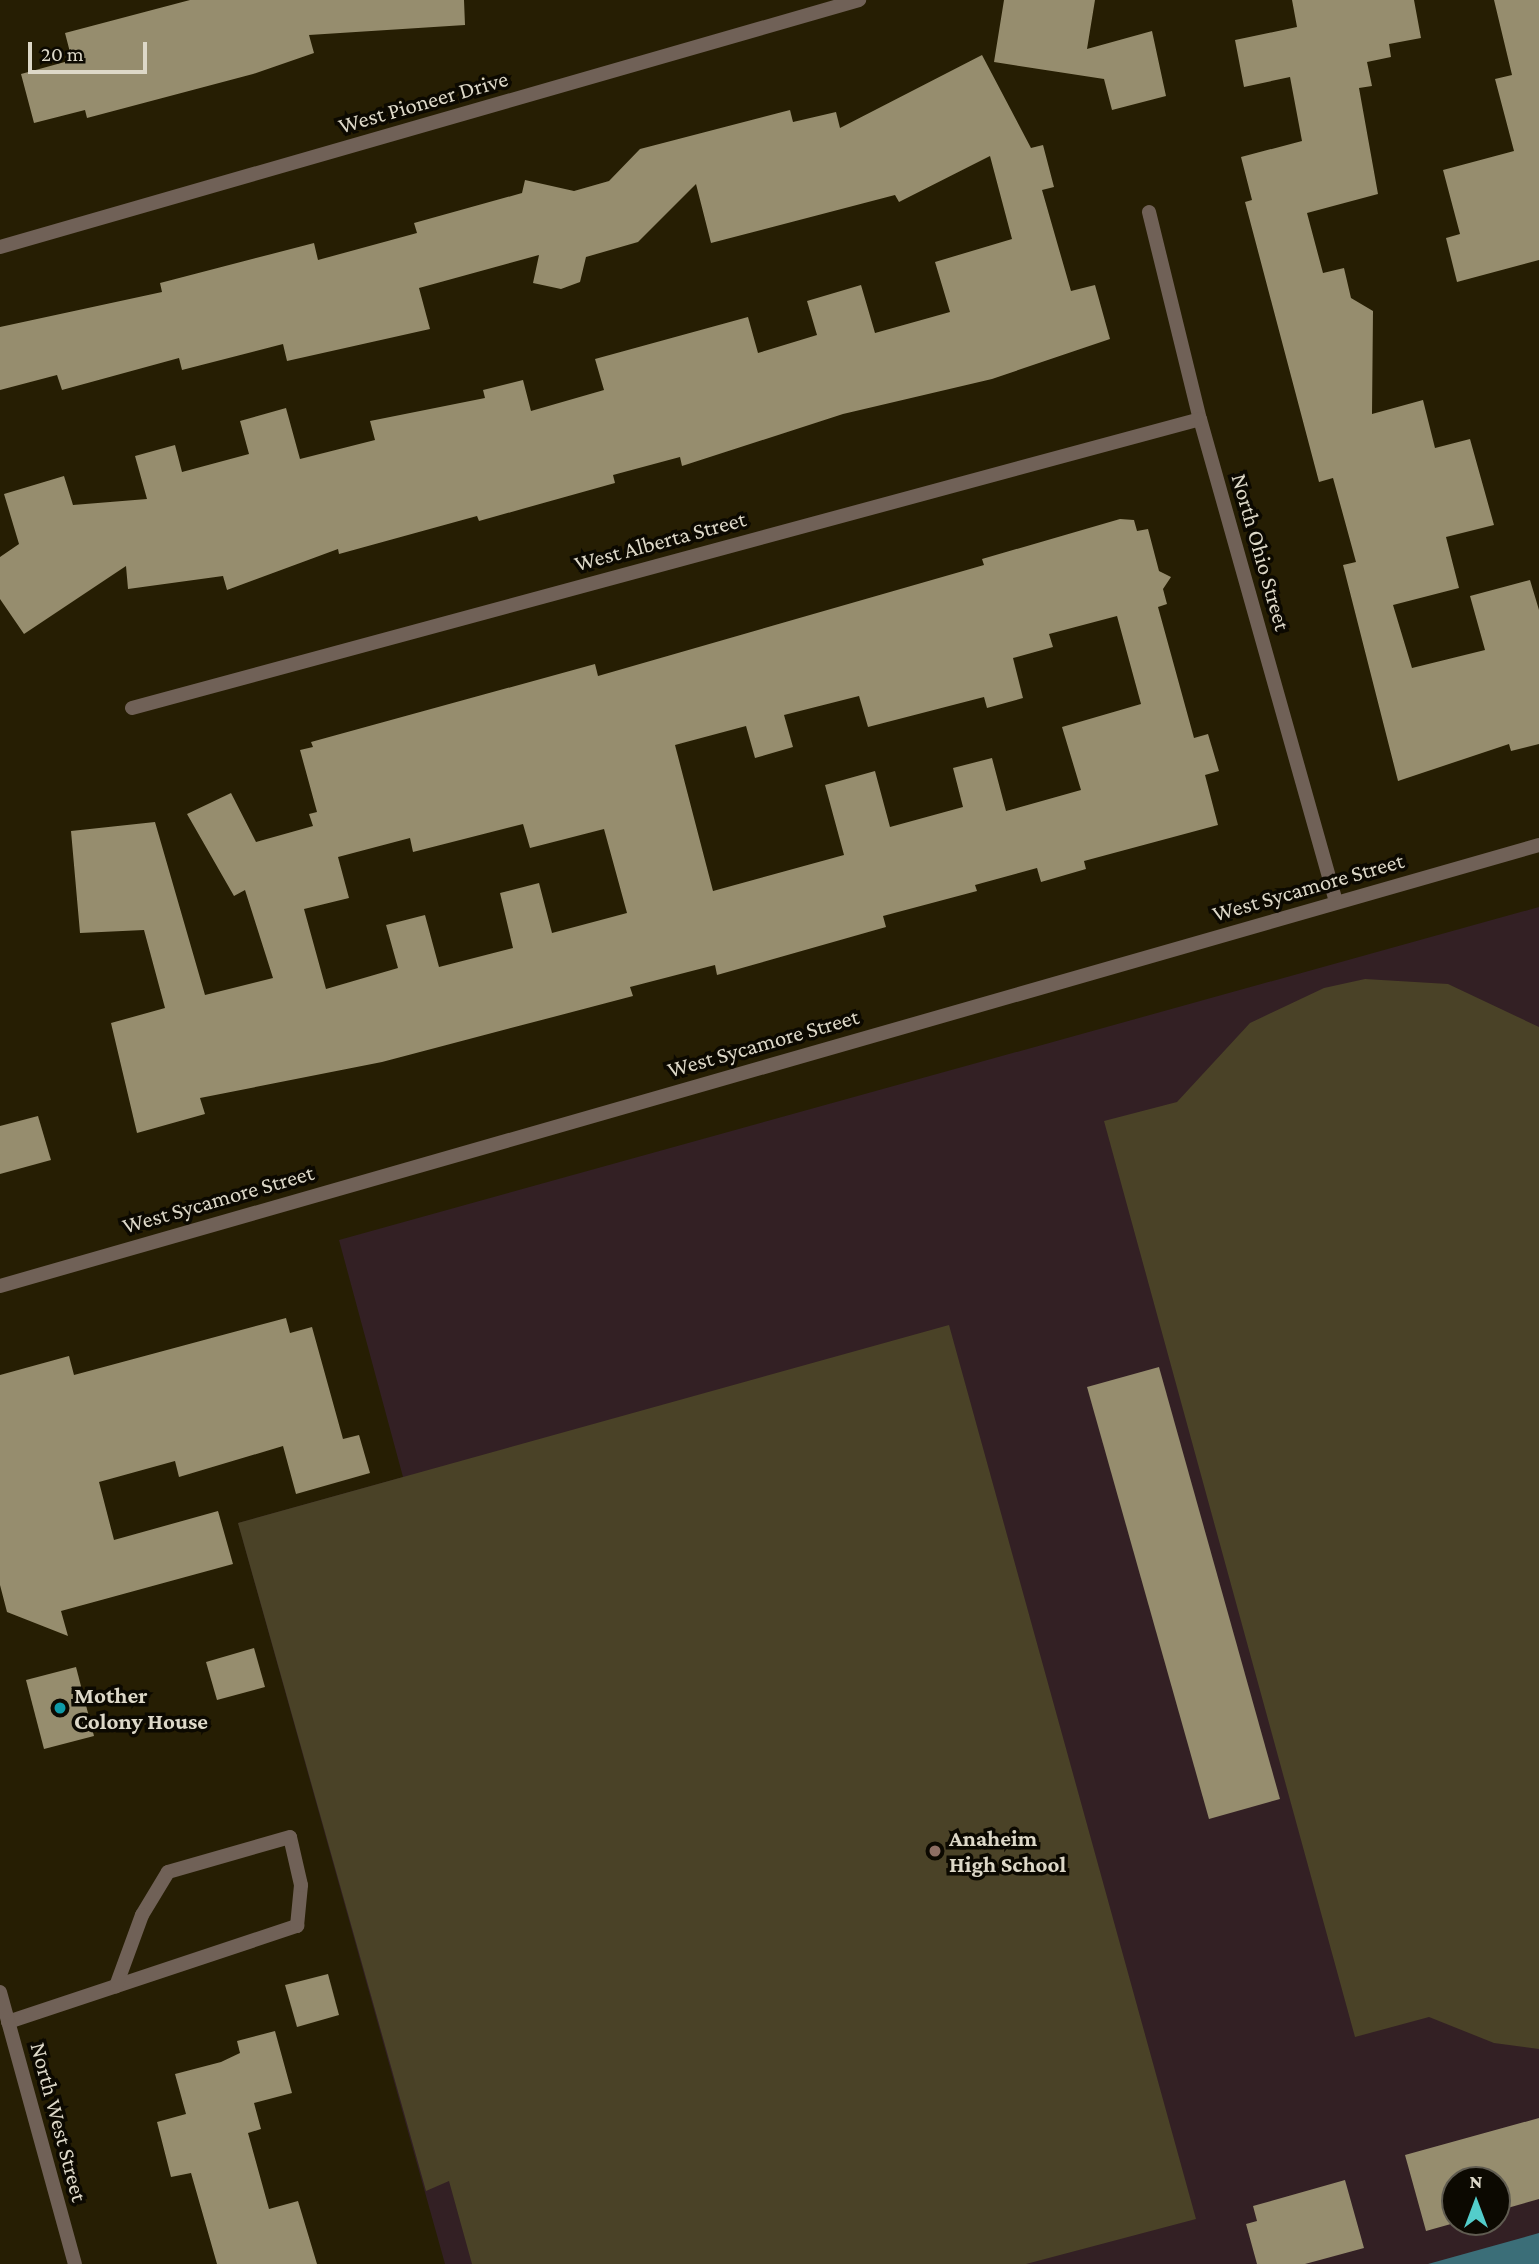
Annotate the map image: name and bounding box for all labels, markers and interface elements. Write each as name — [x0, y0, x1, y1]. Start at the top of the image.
scale bar — [32, 28, 150, 72]
text: 20 m — [41, 42, 84, 66]
street label: West Pioneer Drive — [335, 65, 511, 139]
street label: North Ohio Street — [1225, 470, 1297, 634]
street label: West Alberta Street — [571, 505, 749, 577]
street label: West Sycamore Street — [1209, 846, 1407, 928]
street label: West Sycamore Street — [664, 1002, 862, 1084]
street label: West Sycamore Street — [119, 1158, 317, 1240]
place label: Mother Colony House — [74, 1681, 208, 1735]
marker: Mother Colony House — [52, 1700, 68, 1716]
place label: Anaheim High School — [949, 1824, 1066, 1878]
marker: Anaheim High School — [927, 1843, 943, 1859]
street label: North West Street — [24, 2039, 94, 2205]
north arrow — [1441, 2166, 1511, 2236]
text: N — [1470, 2171, 1482, 2192]

